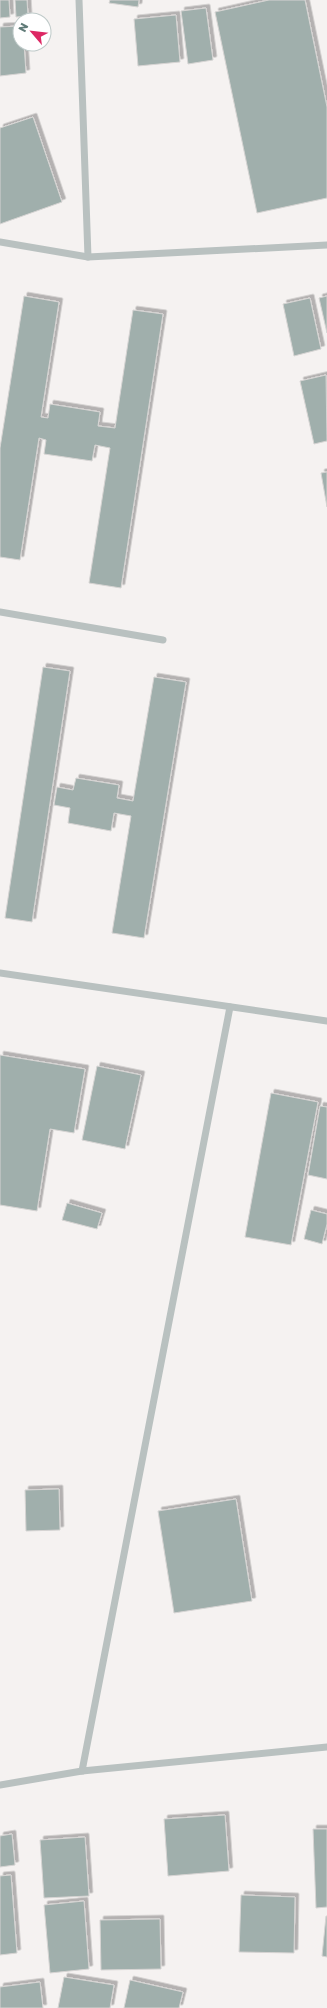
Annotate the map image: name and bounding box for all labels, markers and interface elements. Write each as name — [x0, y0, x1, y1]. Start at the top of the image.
north arrow — [12, 12, 52, 52]
text: N — [15, 20, 30, 34]

